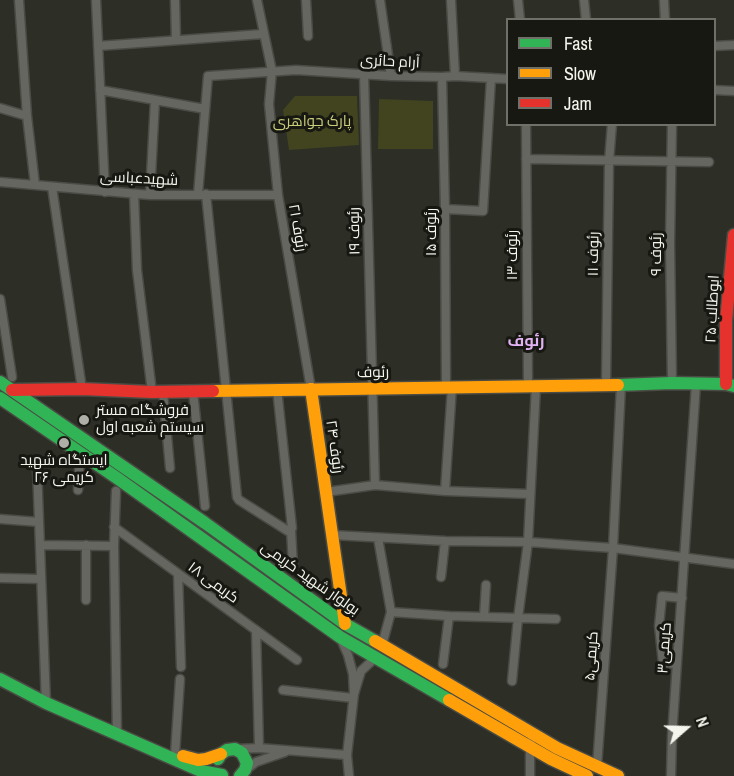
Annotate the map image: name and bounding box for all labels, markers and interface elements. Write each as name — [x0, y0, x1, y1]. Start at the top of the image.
legend — [506, 18, 716, 126]
text: Fast — [564, 31, 592, 56]
street label: آرام حائری — [360, 51, 420, 73]
text: Slow — [564, 61, 596, 86]
text: Jam — [564, 91, 592, 116]
park label: پارک جواهری — [273, 113, 351, 131]
street label: شهیدعباسی — [100, 168, 178, 190]
street label: رئوف ۲۱ — [284, 203, 310, 253]
street label: رئوف ۱۹ — [346, 207, 364, 255]
street label: رئوف ۱۵ — [423, 208, 441, 256]
street label: رئوف ۱۳ — [504, 230, 522, 280]
street label: رئوف ۱۱ — [585, 231, 603, 277]
street label: رئوف ۹ — [648, 232, 666, 276]
street label: ابوطالب ۲۵ — [702, 274, 724, 344]
district label: رئوف — [508, 332, 544, 352]
street label: رئوف — [357, 364, 389, 382]
place label: فروشگاه مستر سیستم شعبه اول — [96, 402, 204, 437]
marker: فروشگاه مستر سیستم شعبه اول — [77, 413, 91, 427]
street label: رئوف ۲۴ — [321, 419, 347, 475]
marker: ایستگاه شهید کریمی ۲۶ — [57, 436, 71, 450]
place label: ایستگاه شهید کریمی ۲۶ — [20, 452, 108, 487]
street label: بولوار شهید کریمی — [257, 538, 363, 620]
street label: کریمی ۱۸ — [184, 558, 242, 608]
street label: کریمی۳ — [654, 622, 676, 674]
street label: کریمی۵ — [581, 631, 603, 681]
north arrow — [656, 698, 716, 758]
text: N — [691, 714, 715, 730]

